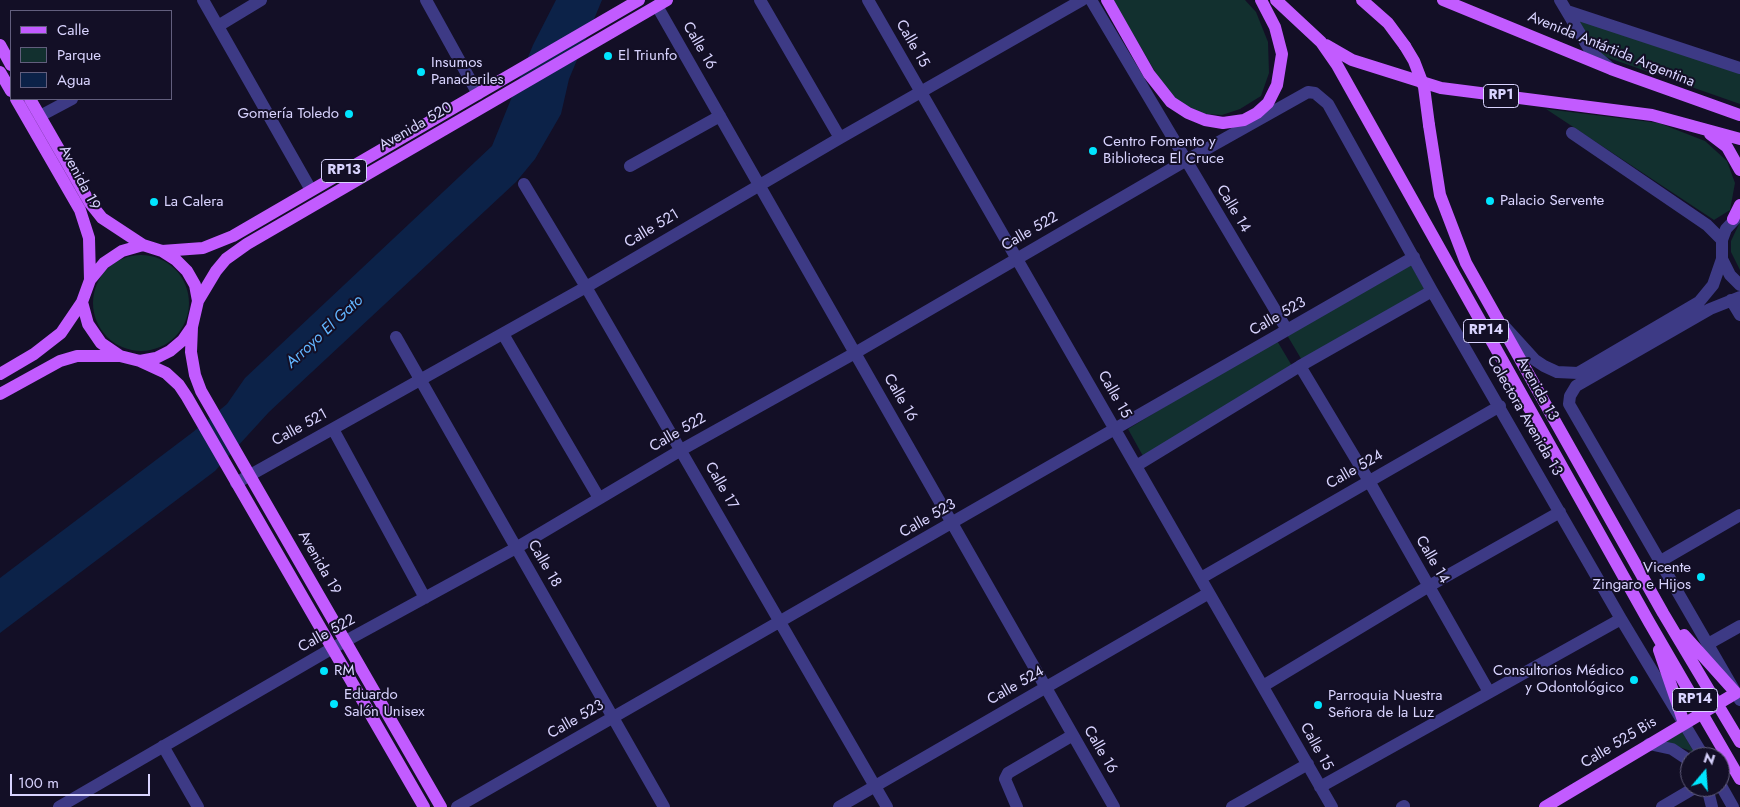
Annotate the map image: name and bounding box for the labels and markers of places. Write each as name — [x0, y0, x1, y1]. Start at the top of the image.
place label: El Triunfo — [618, 47, 677, 65]
marker: El Triunfo — [602, 50, 614, 62]
place label: Insumos Panaderiles — [431, 54, 504, 89]
marker: Insumos Panaderiles — [415, 66, 427, 78]
place label: Gomería Toledo — [237, 105, 339, 123]
marker: Gomería Toledo — [343, 108, 355, 120]
place label: Centro Fomento y Biblioteca El Cruce — [1103, 133, 1224, 168]
marker: Centro Fomento y Biblioteca El Cruce — [1087, 145, 1099, 157]
place label: Palacio Servente — [1500, 192, 1604, 210]
place label: La Calera — [164, 193, 223, 211]
marker: Palacio Servente — [1484, 195, 1496, 207]
marker: La Calera — [148, 196, 160, 208]
place label: Vicente Zingaro e Hijos — [1593, 559, 1691, 594]
marker: Vicente Zingaro e Hijos — [1695, 571, 1707, 583]
place label: RM — [334, 662, 355, 680]
place label: Consultorios Médico y Odontológico — [1493, 662, 1624, 697]
marker: RM — [318, 665, 330, 677]
marker: Consultorios Médico y Odontológico — [1628, 674, 1640, 686]
place label: Eduardo Salón Unisex — [344, 686, 424, 721]
place label: Parroquia Nuestra Señora de la Luz — [1328, 687, 1443, 722]
marker: Eduardo Salón Unisex — [328, 698, 340, 710]
marker: Parroquia Nuestra Señora de la Luz — [1312, 699, 1324, 711]

